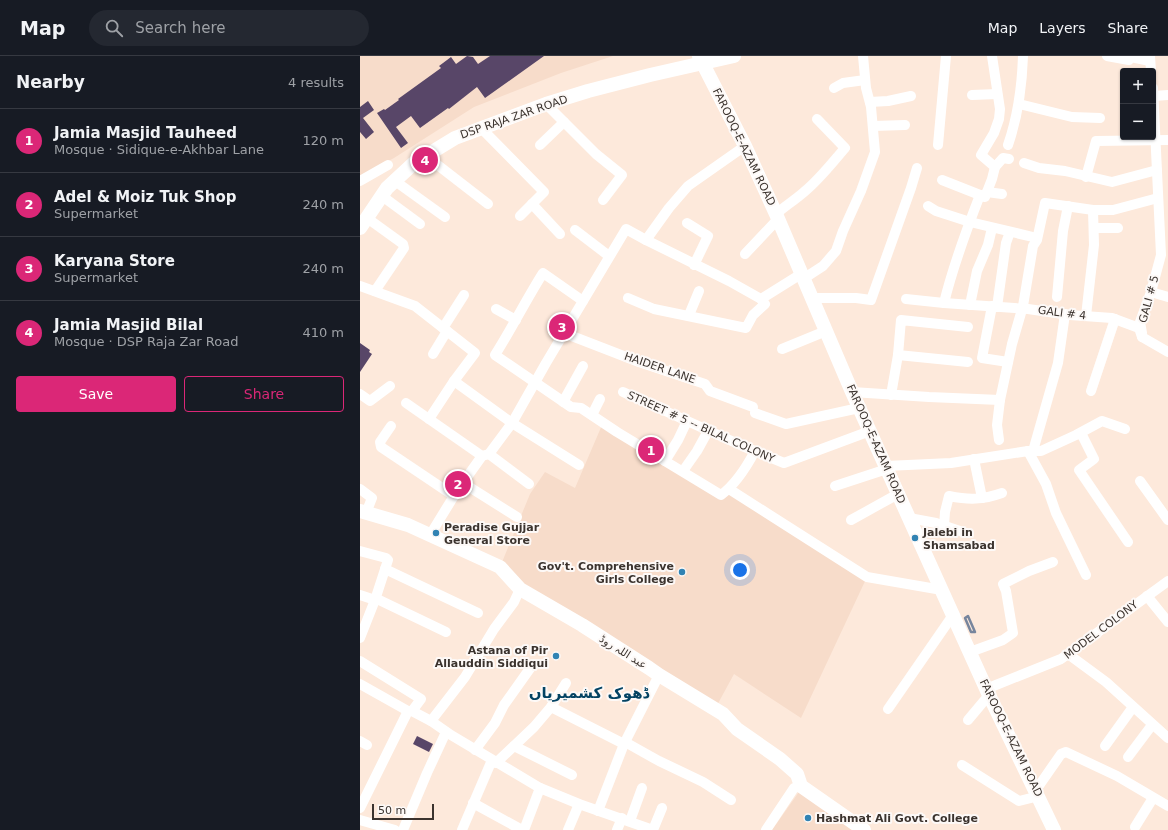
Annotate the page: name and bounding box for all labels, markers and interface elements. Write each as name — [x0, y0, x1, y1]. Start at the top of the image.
search box — [89, 10, 369, 46]
text: Map — [20, 17, 65, 39]
icon: search — [103, 17, 125, 39]
text: Search here — [135, 19, 225, 37]
text: Map — [988, 20, 1017, 36]
text: Layers — [1039, 20, 1086, 36]
text: Share — [1108, 20, 1148, 36]
map controls — [1120, 68, 1156, 140]
button: + — [1120, 68, 1156, 104]
text: Nearby — [16, 72, 85, 92]
text: 4 results — [288, 75, 344, 90]
street label: FAROOQ-E-AZAM ROAD — [710, 86, 778, 208]
street label: DSP RAJA ZAR ROAD — [459, 93, 569, 141]
button: − — [1120, 104, 1156, 140]
text: Jamia Masjid Tauheed — [54, 124, 237, 142]
text: 1 — [24, 133, 34, 148]
text: 120 m — [302, 133, 344, 148]
text: Mosque · Sidique-e-Akhbar Lane — [54, 142, 264, 157]
pin: 4 — [412, 145, 438, 175]
text: Adel & Moiz Tuk Shop — [54, 188, 237, 206]
text: 2 — [24, 197, 34, 212]
text: 240 m — [302, 197, 344, 212]
text: Supermarket — [54, 206, 138, 221]
text: Karyana Store — [54, 252, 175, 270]
text: 3 — [24, 261, 34, 276]
text: 240 m — [302, 261, 344, 276]
text: Supermarket — [54, 270, 138, 285]
street label: GALI # 5 — [1136, 274, 1162, 324]
street label: GALI # 4 — [1037, 304, 1087, 322]
pin: 3 — [549, 312, 575, 342]
text: Jamia Masjid Bilal — [54, 316, 203, 334]
text: 4 — [24, 325, 34, 340]
text: 410 m — [302, 325, 344, 340]
text: Mosque · DSP Raja Zar Road — [54, 334, 238, 349]
street label: HAIDER LANE — [623, 350, 697, 386]
button: Save — [16, 376, 176, 412]
button: Share — [184, 376, 344, 412]
street label: FAROOQ-E-AZAM ROAD — [844, 382, 908, 506]
street label: STREET # 5 -- BILAL COLONY — [625, 389, 777, 466]
pin: 1 — [638, 435, 664, 465]
pin: 2 — [445, 469, 471, 499]
place label: Peradise Gujjar General Store — [444, 521, 540, 547]
place label: Jalebi in Shamsabad — [922, 526, 995, 552]
marker: Peradise Gujjar General Store — [431, 528, 441, 538]
marker: Jalebi in Shamsabad — [910, 533, 920, 543]
place label: Gov't. Comprehensive Girls College — [538, 560, 674, 586]
your location — [730, 560, 750, 580]
marker: Gov't. Comprehensive Girls College — [677, 567, 687, 577]
street label: MODEL COLONY — [1062, 598, 1141, 662]
street label: عبد اللہ روڈ — [597, 632, 649, 672]
place label: Astana of Pir Allauddin Siddiqui — [435, 644, 549, 670]
marker: Astana of Pir Allauddin Siddiqui — [551, 651, 561, 661]
street label: FAROOQ-E-AZAM ROAD — [977, 677, 1045, 799]
district label: ڈھوک کشمیریاں — [529, 684, 651, 702]
scale bar — [372, 802, 434, 821]
text: 50 m — [378, 804, 406, 817]
place label: Hashmat Ali Govt. College — [816, 812, 978, 825]
marker: Hashmat Ali Govt. College — [803, 813, 813, 823]

